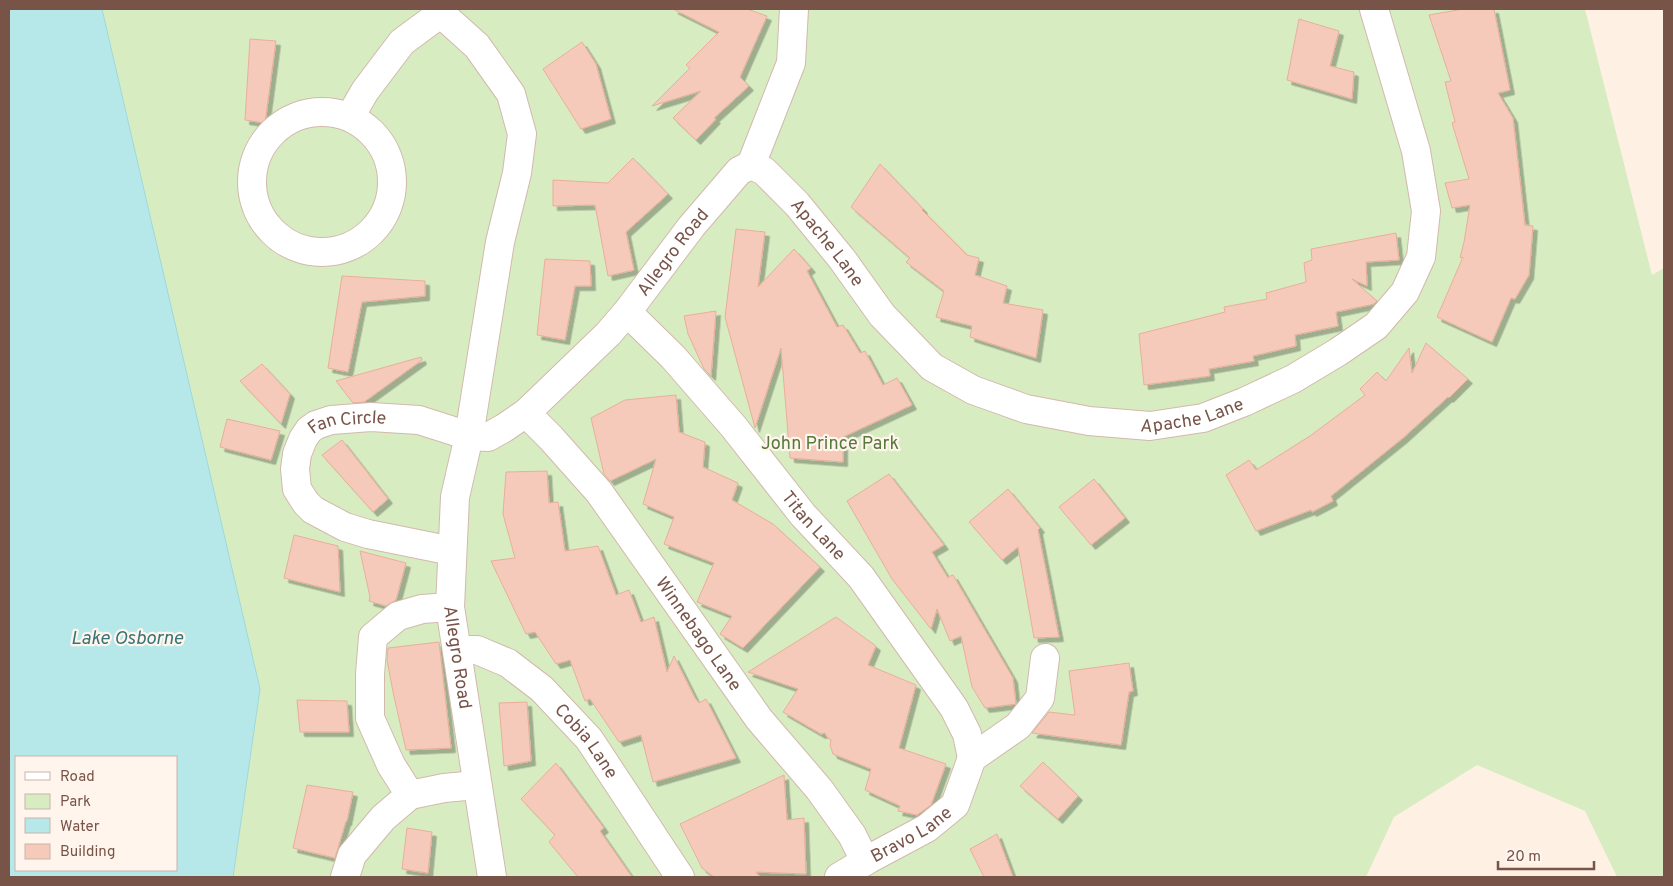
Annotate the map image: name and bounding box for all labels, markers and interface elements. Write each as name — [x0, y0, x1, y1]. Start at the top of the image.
street label: Apache Lane — [785, 195, 868, 292]
street label: Allegro Road — [633, 205, 715, 301]
street label: Apache Lane — [1139, 393, 1247, 439]
street label: Fan Circle — [304, 407, 387, 440]
park label: John Prince Park — [761, 433, 899, 456]
street label: Titan Lane — [776, 487, 850, 566]
street label: Winnebago Lane — [650, 573, 746, 696]
street label: Allegro Road — [437, 604, 476, 711]
water label: Lake Osborne — [71, 627, 183, 651]
street label: Cobia Lane — [549, 699, 622, 784]
legend — [15, 756, 178, 871]
text: Road — [60, 768, 95, 787]
text: Park — [60, 793, 91, 812]
street label: Bravo Lane — [867, 802, 958, 869]
text: Water — [60, 818, 100, 837]
scale bar — [1498, 838, 1594, 870]
text: Building — [60, 843, 115, 862]
text: 20 m — [1506, 848, 1541, 867]

